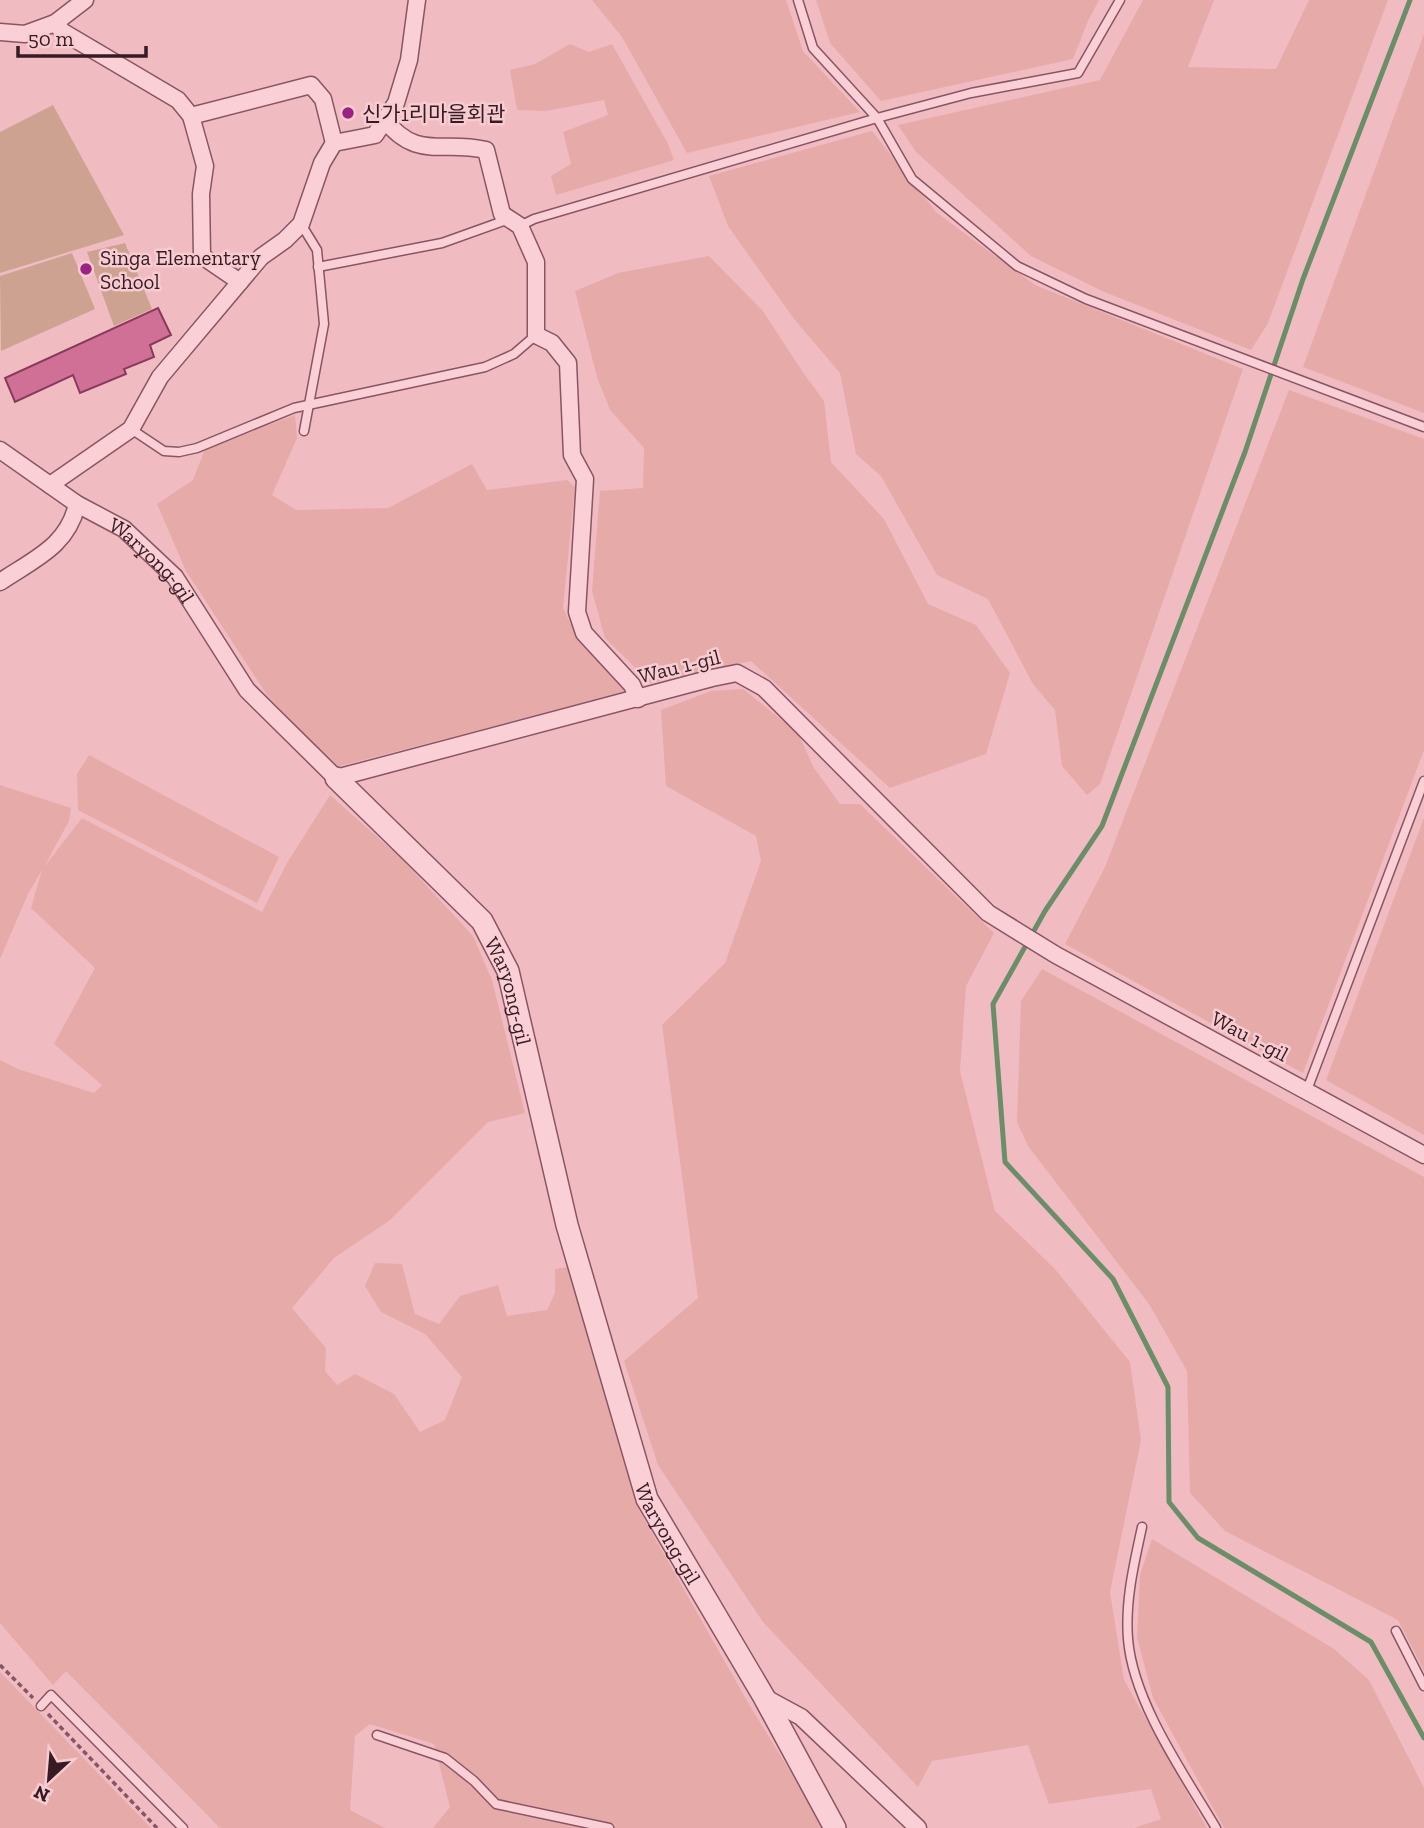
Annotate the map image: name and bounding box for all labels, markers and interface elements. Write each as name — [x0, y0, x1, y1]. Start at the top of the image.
scale bar — [18, 14, 145, 58]
text: 50 m — [28, 26, 74, 51]
place label: 신가1리마을회관 — [362, 101, 505, 126]
marker: 신가1리마을회관 — [340, 105, 356, 121]
place label: Singa Elementary School — [100, 245, 261, 294]
marker: Singa Elementary School — [78, 261, 94, 277]
street label: Waryong-gil — [105, 511, 201, 608]
street label: Wau 1-gil — [635, 644, 723, 688]
street label: Waryong-gil — [480, 932, 537, 1048]
street label: Wau 1-gil — [1207, 1005, 1293, 1067]
street label: Waryong-gil — [630, 1480, 707, 1589]
north arrow — [14, 1744, 84, 1814]
text: N — [30, 1780, 53, 1807]

